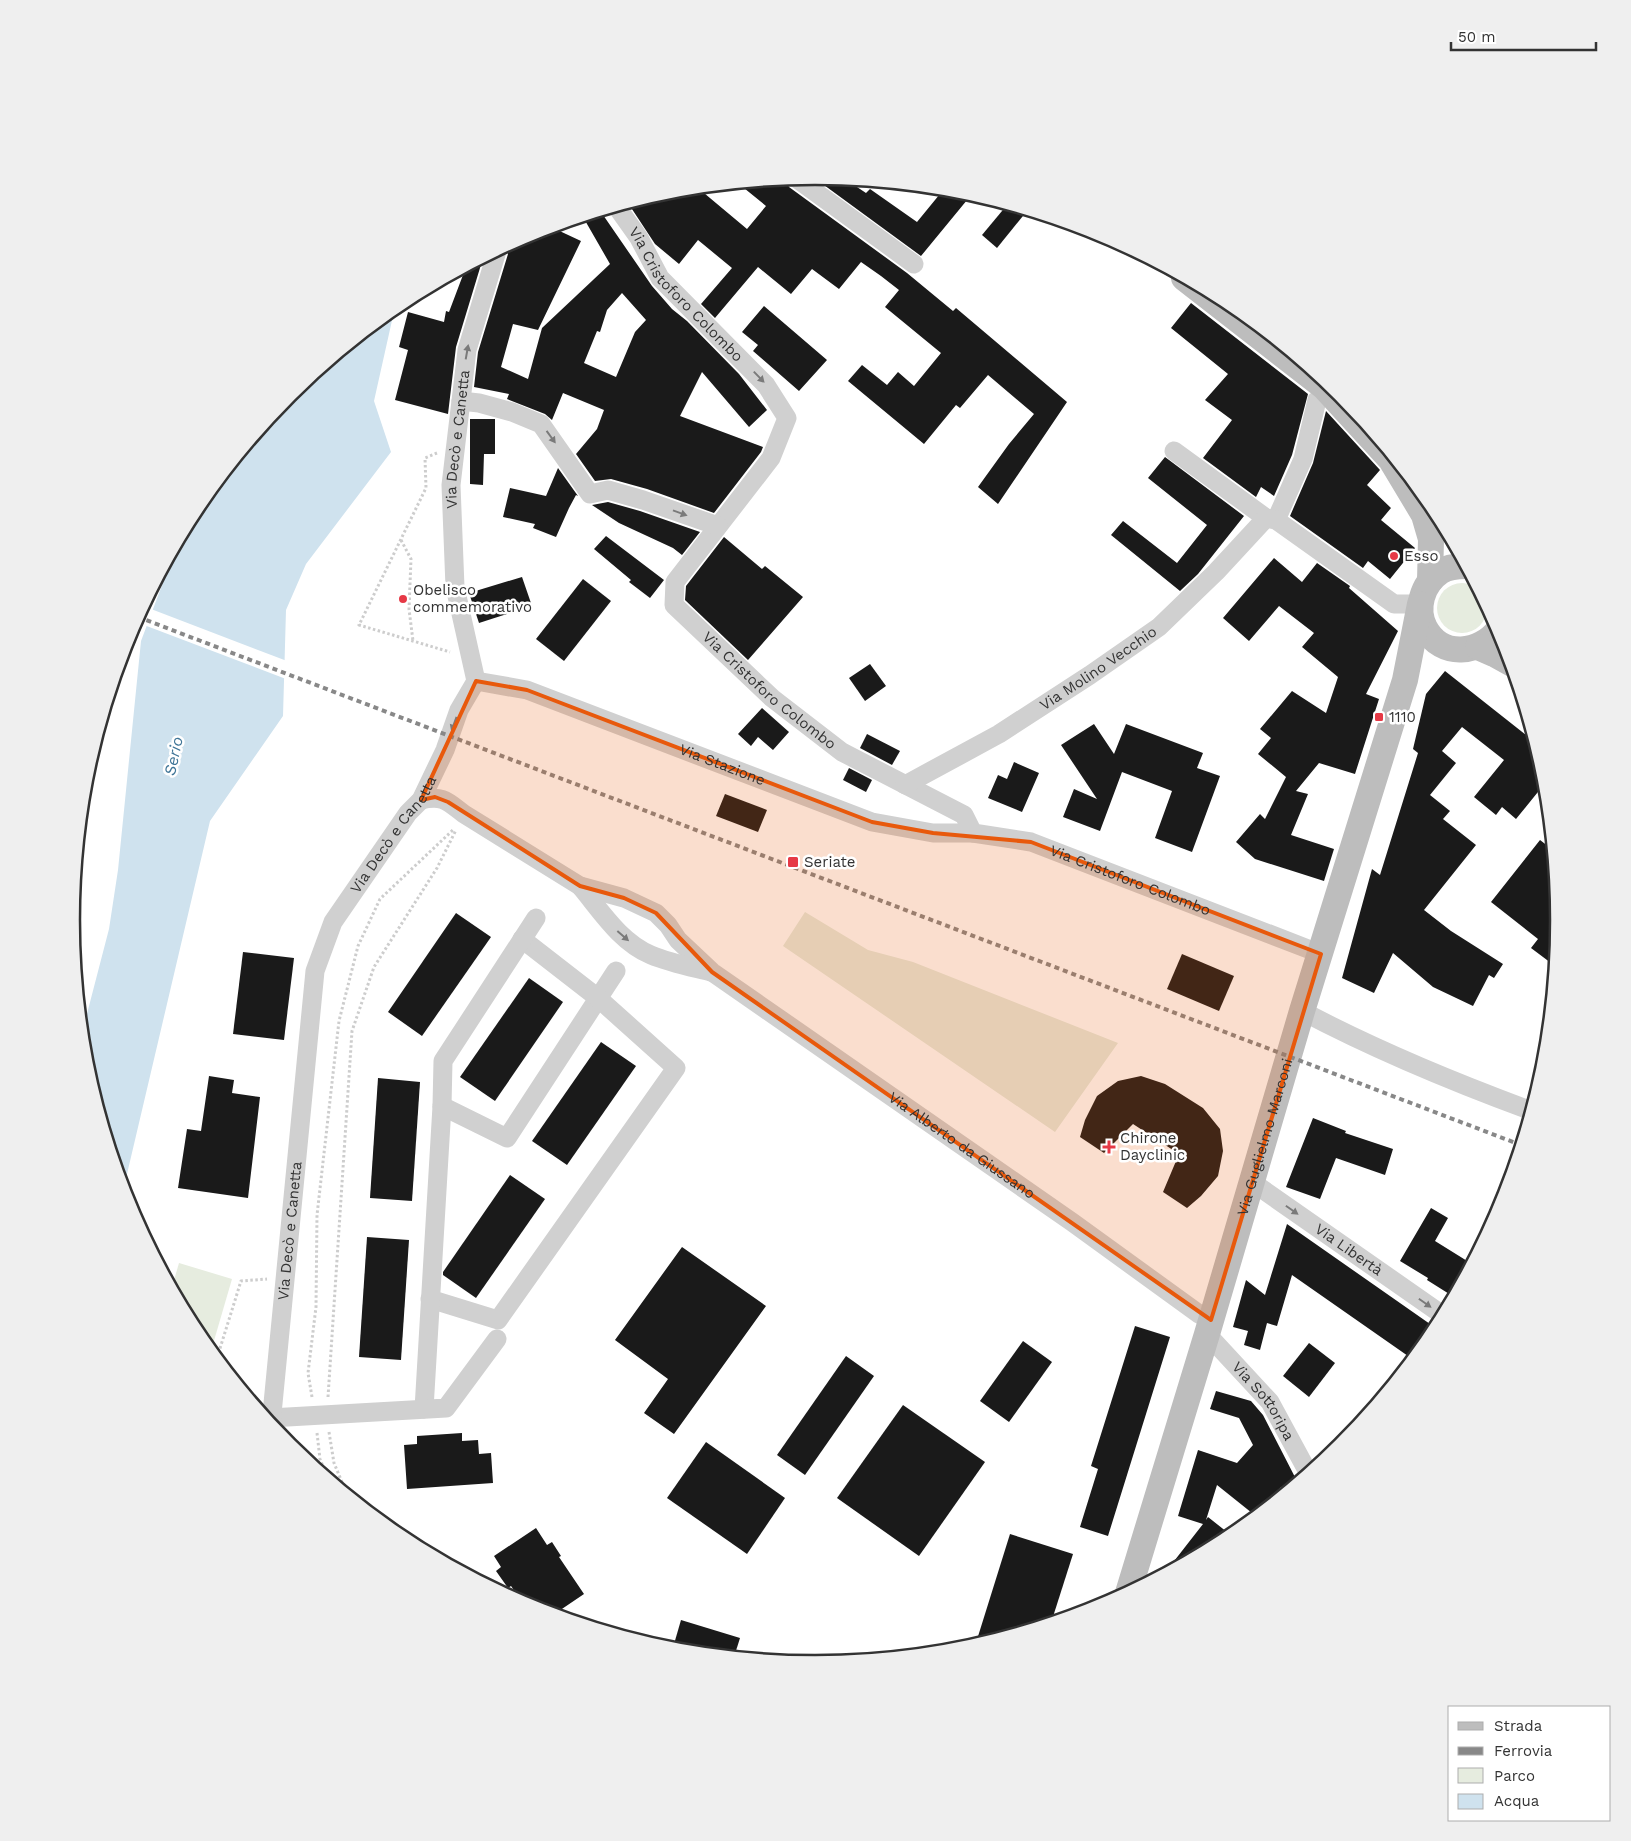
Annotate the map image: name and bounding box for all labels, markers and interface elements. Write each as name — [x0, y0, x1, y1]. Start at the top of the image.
scale bar — [1451, 20, 1596, 52]
text: 50 m — [1458, 28, 1495, 46]
street label: Via Cristoforo Colombo — [625, 223, 747, 366]
one-way arrow — [464, 344, 472, 360]
street label: Via Decò e Canetta — [442, 368, 474, 509]
one-way arrow — [753, 371, 765, 383]
one-way arrow — [546, 430, 557, 443]
one-way arrow — [673, 509, 688, 517]
place label: Esso — [1404, 547, 1438, 565]
marker: Esso — [1388, 550, 1400, 562]
place label: Obelisco commemorativo — [413, 581, 532, 616]
marker: Obelisco commemorativo — [397, 593, 409, 605]
street label: Via Molino Vecchio — [1036, 622, 1160, 714]
street label: Via Cristoforo Colombo — [699, 628, 840, 753]
place label: 1110 — [1389, 708, 1416, 726]
marker: 1110 — [1373, 711, 1385, 723]
one-way arrow — [450, 717, 458, 732]
water label: Serio — [160, 735, 187, 777]
street label: Via Stazione — [677, 740, 768, 789]
street label: Via Decò e Canetta — [347, 772, 440, 897]
street label: Via Cristoforo Colombo — [1047, 841, 1213, 920]
place label: Seriate — [804, 853, 856, 871]
marker: Seriate — [786, 855, 800, 869]
one-way arrow — [617, 930, 629, 941]
street label: Via Guglielmo Marconi — [1233, 1056, 1297, 1218]
street label: Via Alberto da Giussano — [885, 1088, 1039, 1203]
place label: Chirone Dayclinic — [1120, 1129, 1185, 1164]
marker: Chirone Dayclinic — [1102, 1140, 1116, 1154]
street label: Via Decò e Canetta — [274, 1160, 306, 1301]
one-way arrow — [1285, 1205, 1299, 1215]
street label: Via Libertà — [1311, 1220, 1387, 1280]
one-way arrow — [1418, 1298, 1432, 1308]
street label: Via Sottoripa — [1228, 1358, 1298, 1444]
legend — [1448, 1706, 1611, 1821]
text: Strada — [1494, 1717, 1543, 1735]
text: Ferrovia — [1494, 1742, 1553, 1760]
text: Parco — [1494, 1767, 1535, 1785]
text: Acqua — [1494, 1792, 1540, 1810]

